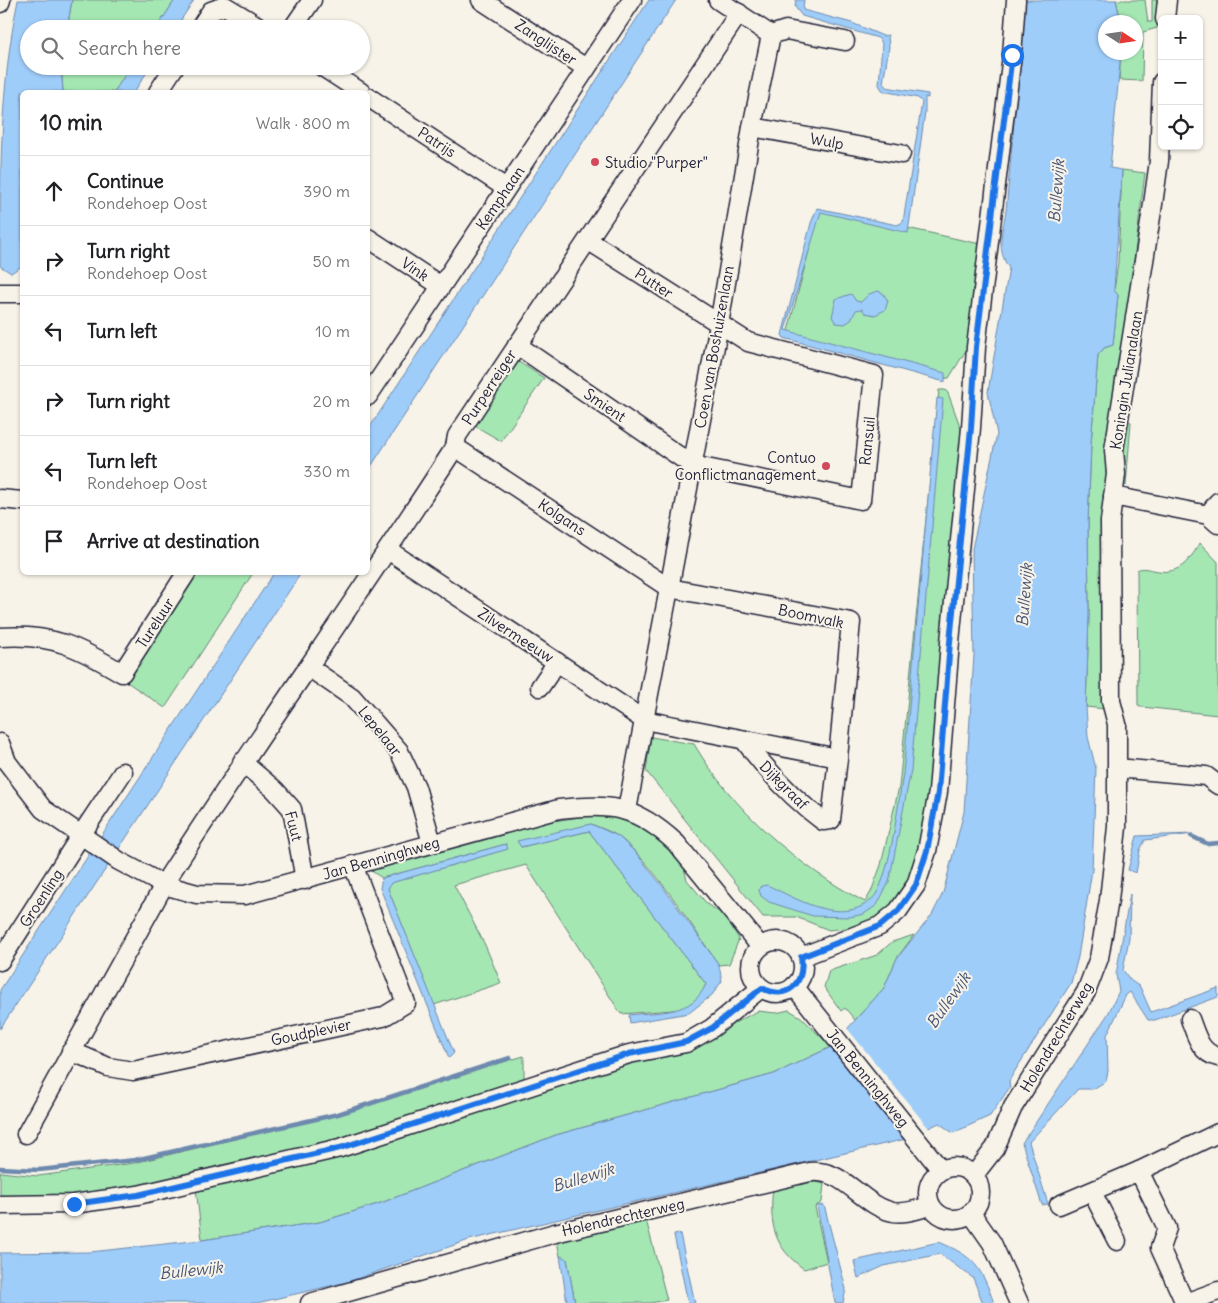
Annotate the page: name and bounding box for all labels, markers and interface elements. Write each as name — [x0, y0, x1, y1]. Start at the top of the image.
street label: Zanglijster — [512, 15, 580, 69]
north arrow — [1098, 15, 1143, 60]
map controls — [1158, 15, 1203, 150]
button: + — [1158, 15, 1203, 60]
search box — [20, 20, 370, 75]
icon: search — [38, 34, 66, 62]
text: Search here — [78, 36, 181, 60]
route start — [1001, 44, 1024, 67]
button: − — [1158, 60, 1203, 105]
button: locate — [1158, 105, 1203, 150]
text: 10 min — [40, 109, 102, 136]
text: Walk · 800 m — [256, 113, 350, 133]
street label: Patrijs — [414, 123, 460, 161]
street label: Wulp — [809, 129, 845, 153]
place label: Studio "Purper" — [605, 153, 708, 172]
marker: Studio "Purper" — [589, 156, 601, 168]
water label: Bullewijk — [1044, 157, 1068, 223]
street label: Kemphaan — [472, 162, 528, 234]
text: Continue — [87, 169, 164, 193]
icon: ahead — [40, 177, 68, 205]
text: 390 m — [303, 181, 350, 201]
text: Rondehoep Oost — [87, 193, 207, 213]
text: Turn right — [87, 239, 170, 263]
icon: right — [40, 247, 68, 275]
text: 50 m — [312, 251, 350, 271]
street label: Vink — [398, 253, 433, 285]
text: Rondehoep Oost — [87, 263, 207, 283]
street label: Putter — [631, 264, 677, 302]
street label: Coen van Boshuizenlaan — [690, 264, 738, 430]
street label: Koningin Julianalaan — [1106, 309, 1146, 451]
icon: left — [40, 317, 68, 345]
text: Turn left — [87, 319, 157, 343]
text: 10 m — [315, 321, 350, 341]
street label: Purperreiger — [458, 346, 520, 428]
street label: Smient — [580, 384, 630, 426]
icon: right — [40, 387, 68, 415]
text: Turn right — [87, 389, 170, 413]
text: 20 m — [313, 391, 350, 411]
street label: Ransuil — [855, 416, 879, 466]
place label: Contuo Conflictmanagement — [675, 448, 816, 484]
text: Turn left — [87, 449, 157, 473]
icon: left — [40, 457, 68, 485]
marker: Contuo Conflictmanagement — [820, 460, 832, 472]
text: 330 m — [303, 461, 350, 481]
text: Rondehoep Oost — [87, 473, 207, 493]
street label: Kolgans — [534, 495, 590, 540]
icon: arrive — [40, 527, 68, 555]
text: Arrive at destination — [87, 529, 260, 553]
water label: Bullewijk — [1012, 561, 1036, 627]
street label: Tureluur — [132, 594, 178, 652]
street label: Boomvalk — [777, 600, 846, 632]
street label: Zilvermeeuw — [475, 603, 558, 667]
street label: Lepelaar — [354, 702, 406, 760]
street label: Dijkgraaf — [756, 757, 813, 814]
street label: Fuut — [281, 809, 307, 843]
street label: Jan Benninghweg — [320, 832, 442, 884]
street label: Groenling — [15, 865, 67, 931]
water label: Bullewijk — [922, 967, 975, 1032]
street label: Holendrechterweg — [1016, 978, 1096, 1096]
street label: Goudplevier — [269, 1014, 353, 1050]
street label: Jan Benninghweg — [823, 1025, 913, 1131]
water label: Bullewijk — [550, 1158, 618, 1196]
route end — [63, 1193, 86, 1216]
street label: Holendrechterweg — [560, 1194, 686, 1240]
water label: Bullewijk — [158, 1257, 225, 1283]

